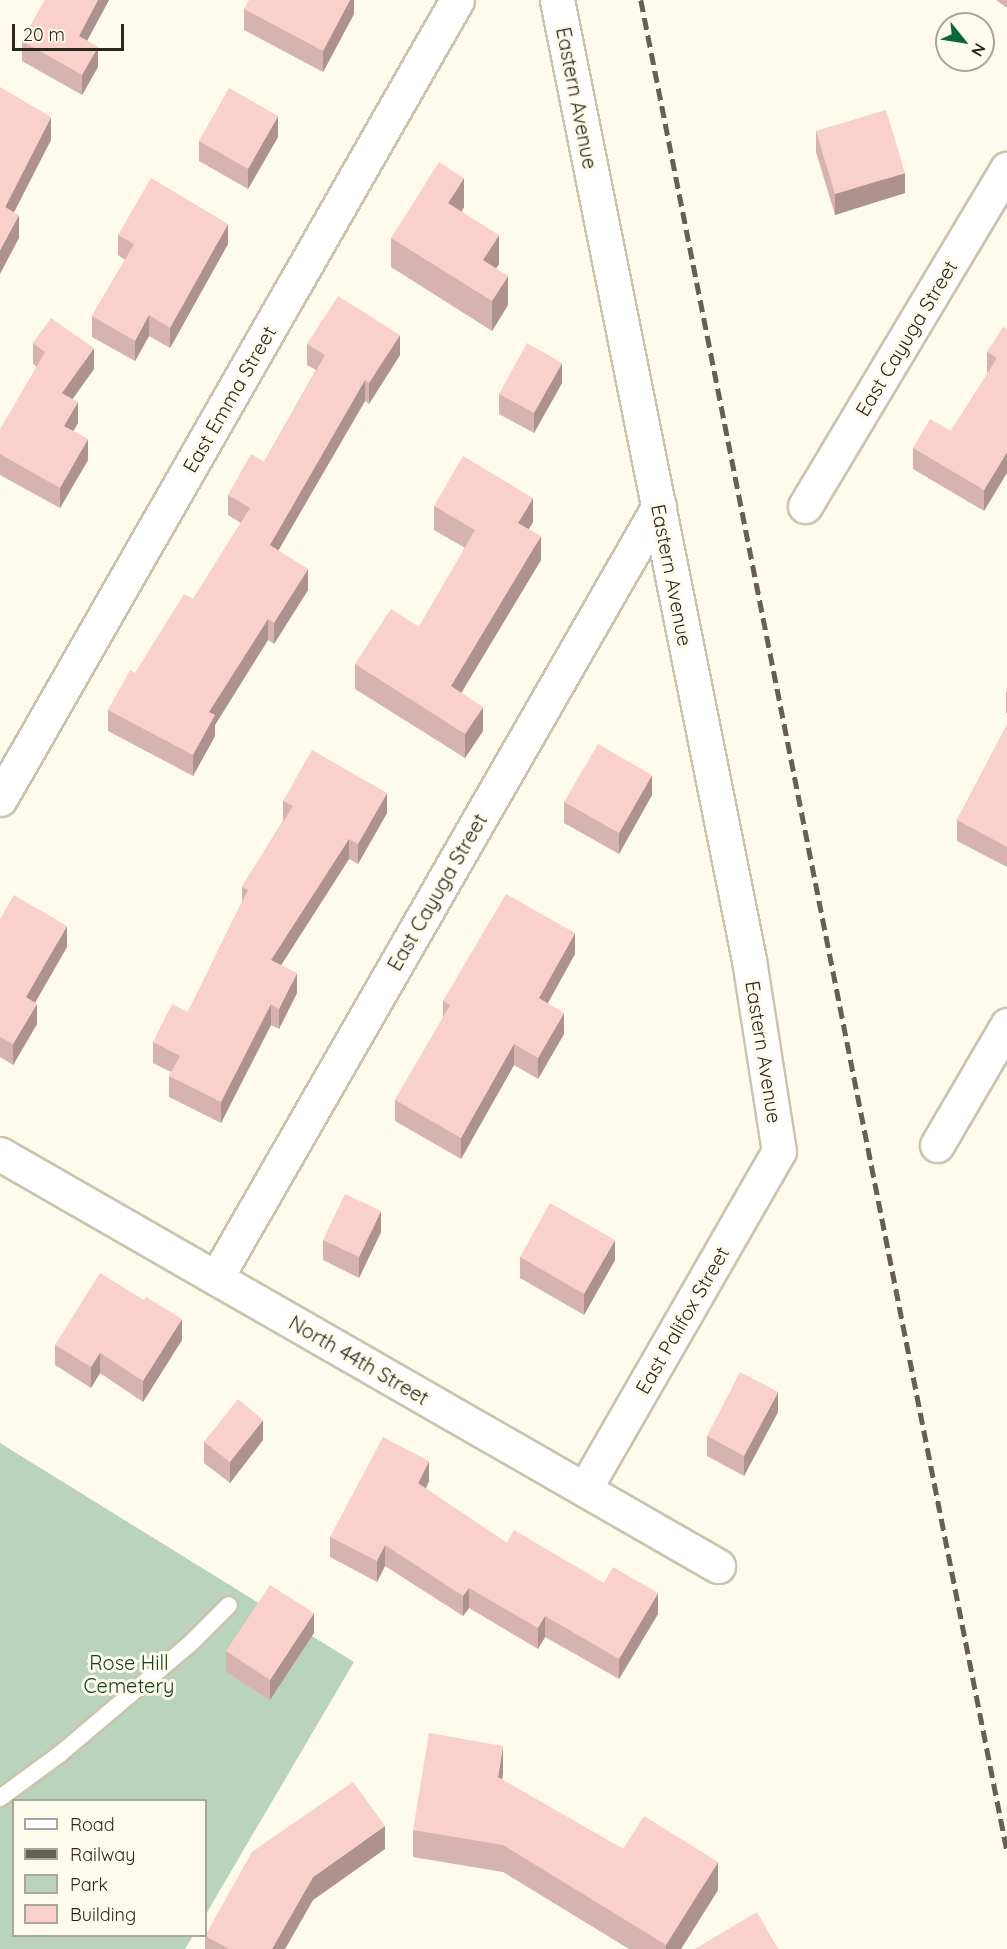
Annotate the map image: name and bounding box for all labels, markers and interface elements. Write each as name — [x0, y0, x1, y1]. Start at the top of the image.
scale bar — [15, 12, 128, 50]
north arrow — [935, 12, 995, 72]
text: 20 m — [23, 23, 65, 46]
street label: Eastern Avenue — [551, 25, 603, 171]
text: N — [967, 40, 990, 60]
street label: East Cayuga Street — [850, 256, 962, 420]
street label: East Emma Street — [177, 321, 281, 477]
street label: Eastern Avenue — [646, 502, 698, 648]
street label: East Cayuga Street — [382, 809, 492, 975]
street label: Eastern Avenue — [741, 979, 787, 1125]
street label: East Palifox Street — [630, 1242, 734, 1398]
street label: North 44th Street — [285, 1310, 433, 1410]
park label: Rose Hill Cemetery — [84, 1650, 174, 1697]
legend — [12, 1799, 207, 1937]
text: Road — [70, 1813, 115, 1836]
text: Railway — [70, 1843, 136, 1866]
text: Park — [70, 1873, 108, 1896]
text: Building — [70, 1903, 136, 1926]

